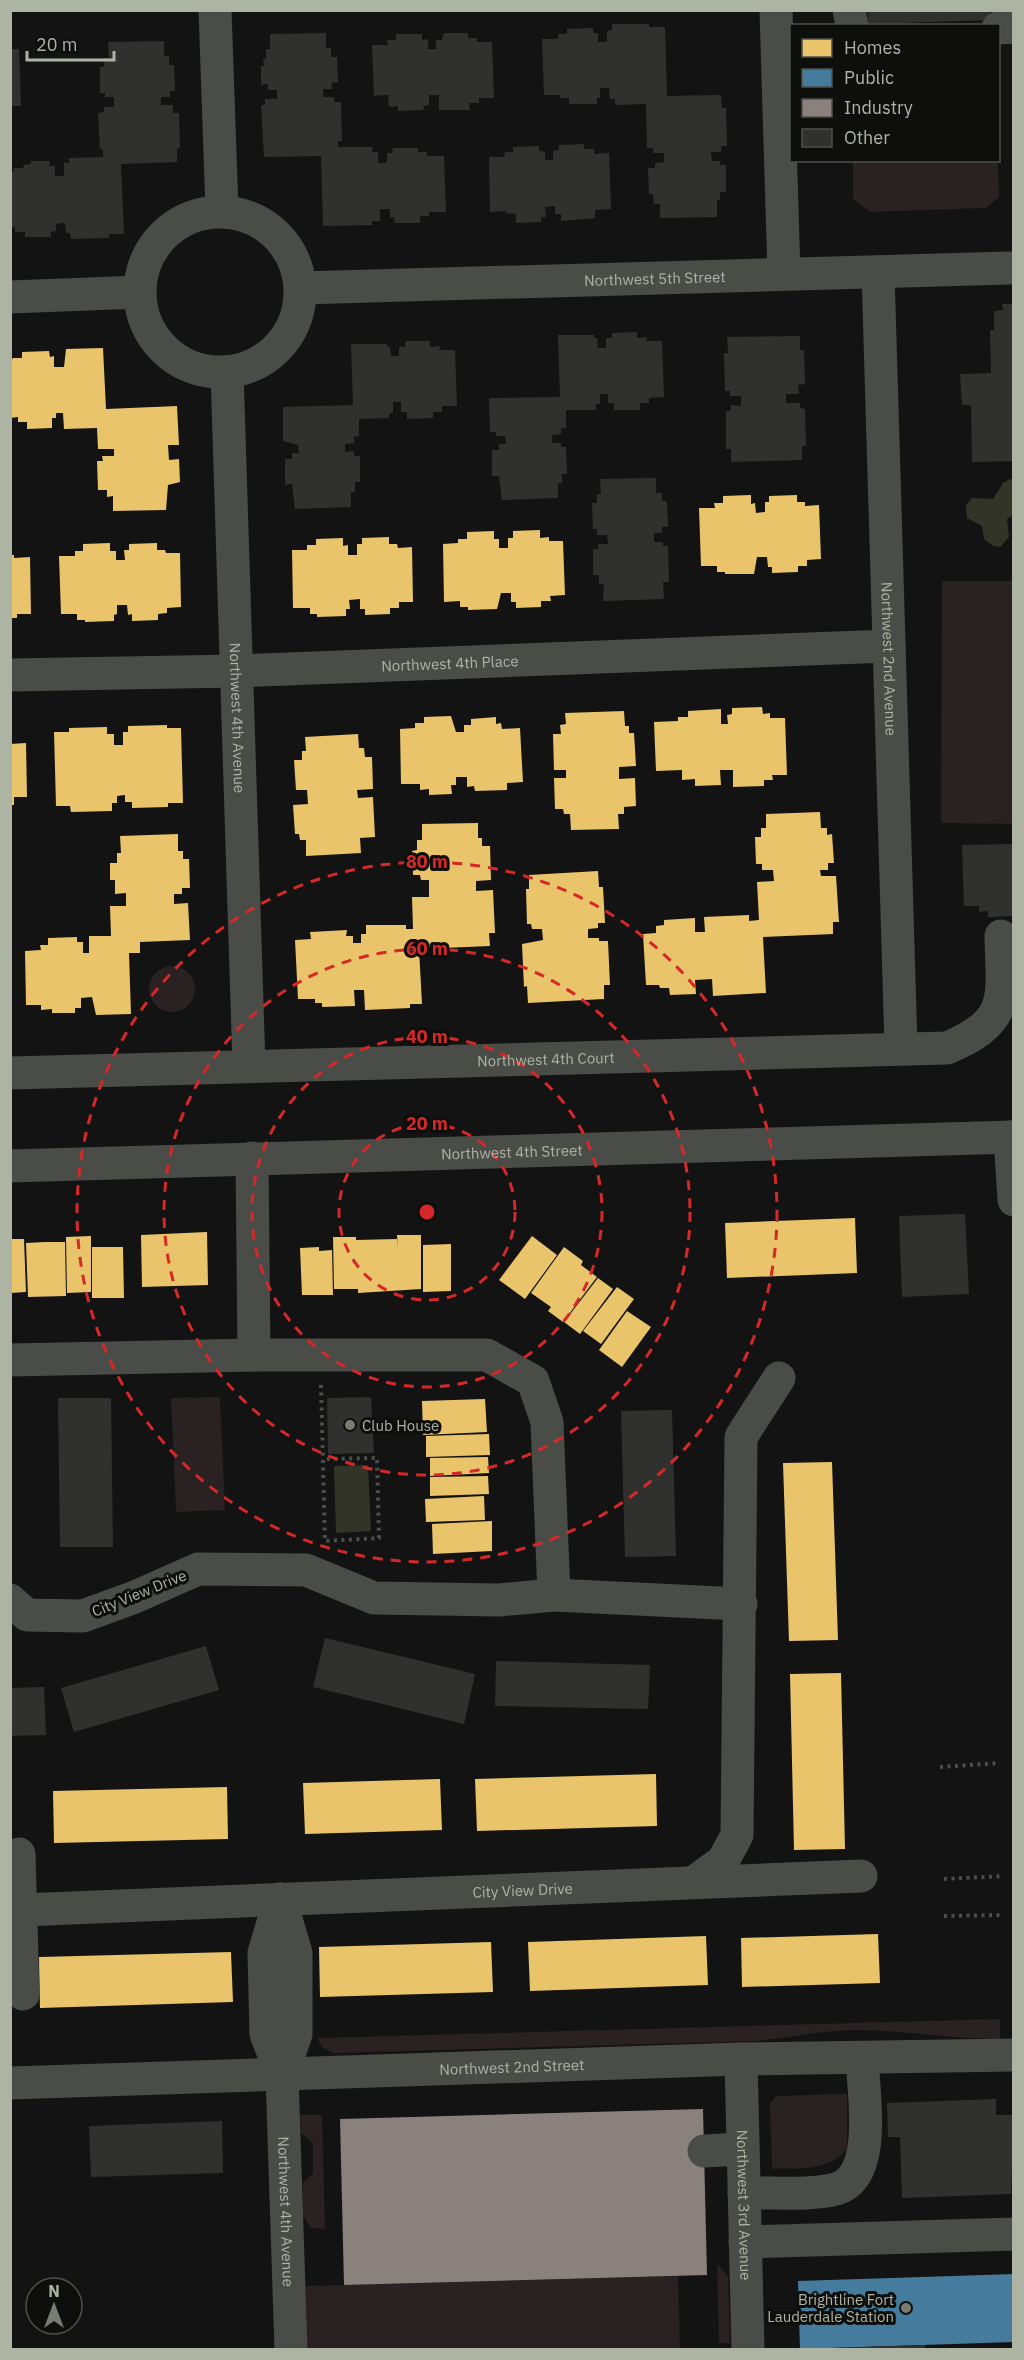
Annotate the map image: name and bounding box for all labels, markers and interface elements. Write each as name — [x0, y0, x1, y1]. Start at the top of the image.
scale bar — [27, 24, 114, 62]
legend — [790, 24, 1000, 162]
text: 20 m — [36, 33, 78, 56]
text: Homes — [844, 36, 901, 59]
text: Public — [844, 66, 894, 89]
text: Industry — [844, 96, 913, 119]
text: Other — [844, 126, 890, 149]
street label: Northwest 5th Street — [584, 267, 726, 289]
street label: Northwest 2nd Avenue — [878, 582, 901, 736]
street label: Northwest 4th Avenue — [226, 642, 250, 793]
street label: Northwest 4th Place — [381, 651, 519, 675]
text: 80 m — [406, 850, 448, 873]
text: 60 m — [406, 937, 448, 960]
text: 40 m — [406, 1025, 448, 1048]
street label: Northwest 4th Court — [477, 1047, 615, 1070]
text: 20 m — [406, 1112, 448, 1135]
street label: Northwest 4th Street — [441, 1140, 583, 1163]
centre of rings — [417, 1202, 437, 1222]
place label: Club House — [362, 1416, 439, 1435]
marker: Club House — [343, 1418, 357, 1432]
street label: City View Drive — [89, 1565, 189, 1621]
street label: City View Drive — [472, 1878, 573, 1901]
street label: Northwest 2nd Street — [439, 2055, 585, 2078]
street label: Northwest 3rd Avenue — [733, 2129, 756, 2281]
street label: Northwest 4th Avenue — [275, 2136, 298, 2287]
north arrow — [24, 2276, 84, 2336]
text: N — [48, 2281, 60, 2301]
place label: Brightline Fort Lauderdale Station — [767, 2290, 894, 2326]
marker: Brightline Fort Lauderdale Station — [899, 2301, 913, 2315]

